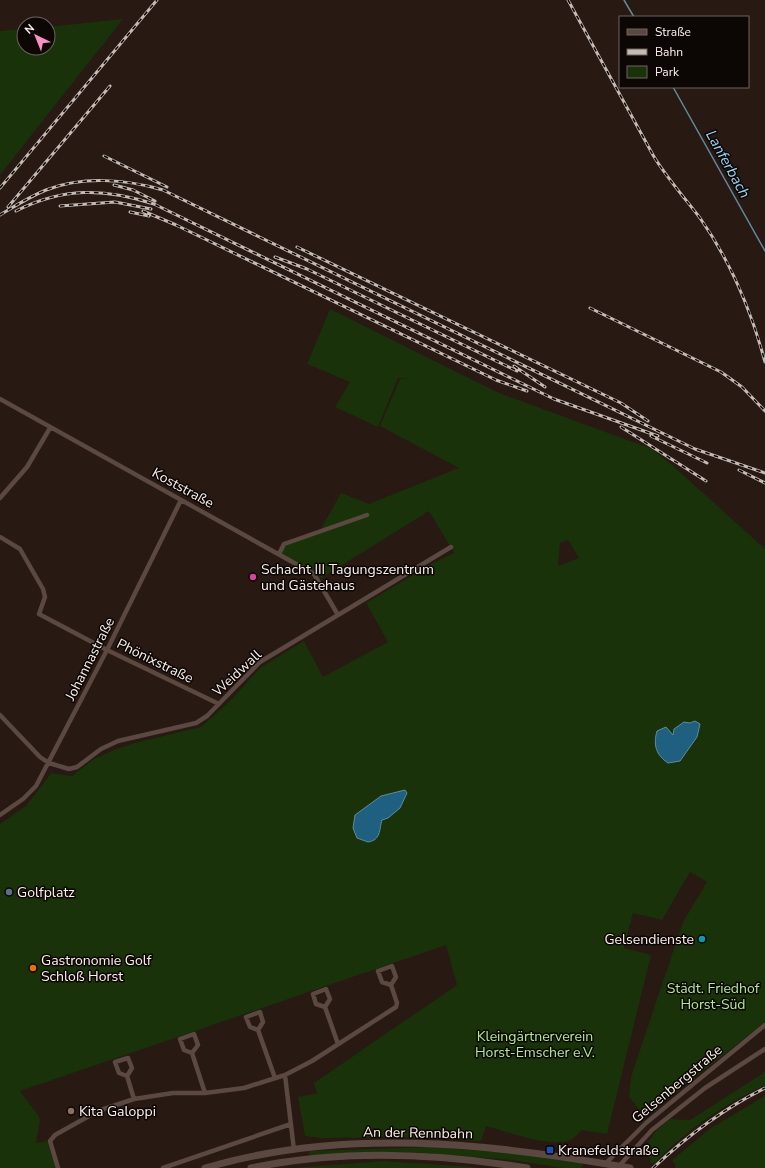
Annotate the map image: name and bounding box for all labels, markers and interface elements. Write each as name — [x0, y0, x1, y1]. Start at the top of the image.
north arrow — [16, 16, 56, 56]
legend — [619, 16, 749, 88]
text: N — [21, 21, 38, 37]
text: Straße — [655, 24, 691, 40]
text: Bahn — [655, 44, 683, 60]
text: Park — [655, 64, 680, 80]
water label: Lanferbach — [701, 126, 755, 202]
street label: Koststraße — [149, 463, 217, 513]
place label: Schacht III Tagungszentrum und Gästehaus — [261, 560, 434, 595]
marker: Schacht III Tagungszentrum und Gästehaus — [248, 572, 258, 582]
street label: Johannastraße — [60, 614, 119, 705]
street label: Phönixstraße — [114, 634, 196, 688]
street label: Weidwall — [208, 645, 266, 701]
place label: Golfplatz — [17, 883, 75, 902]
marker: Golfplatz — [4, 887, 14, 897]
place label: Gelsendienste — [604, 930, 694, 949]
marker: Gelsendienste — [697, 934, 707, 944]
place label: Gastronomie Golf Schloß Horst — [41, 951, 152, 986]
marker: Gastronomie Golf Schloß Horst — [28, 963, 38, 973]
park label: Städt. Friedhof Horst-Süd — [667, 979, 760, 1014]
park label: Kleingärtnerverein Horst-Emscher e.V. — [475, 1027, 595, 1062]
street label: Gelsenbergstraße — [628, 1041, 726, 1127]
place label: Kita Galoppi — [79, 1102, 156, 1121]
marker: Kita Galoppi — [66, 1106, 76, 1116]
street label: An der Rennbahn — [363, 1123, 473, 1143]
place label: Kranefeldstraße — [558, 1141, 659, 1160]
marker: Kranefeldstraße — [545, 1145, 555, 1155]

